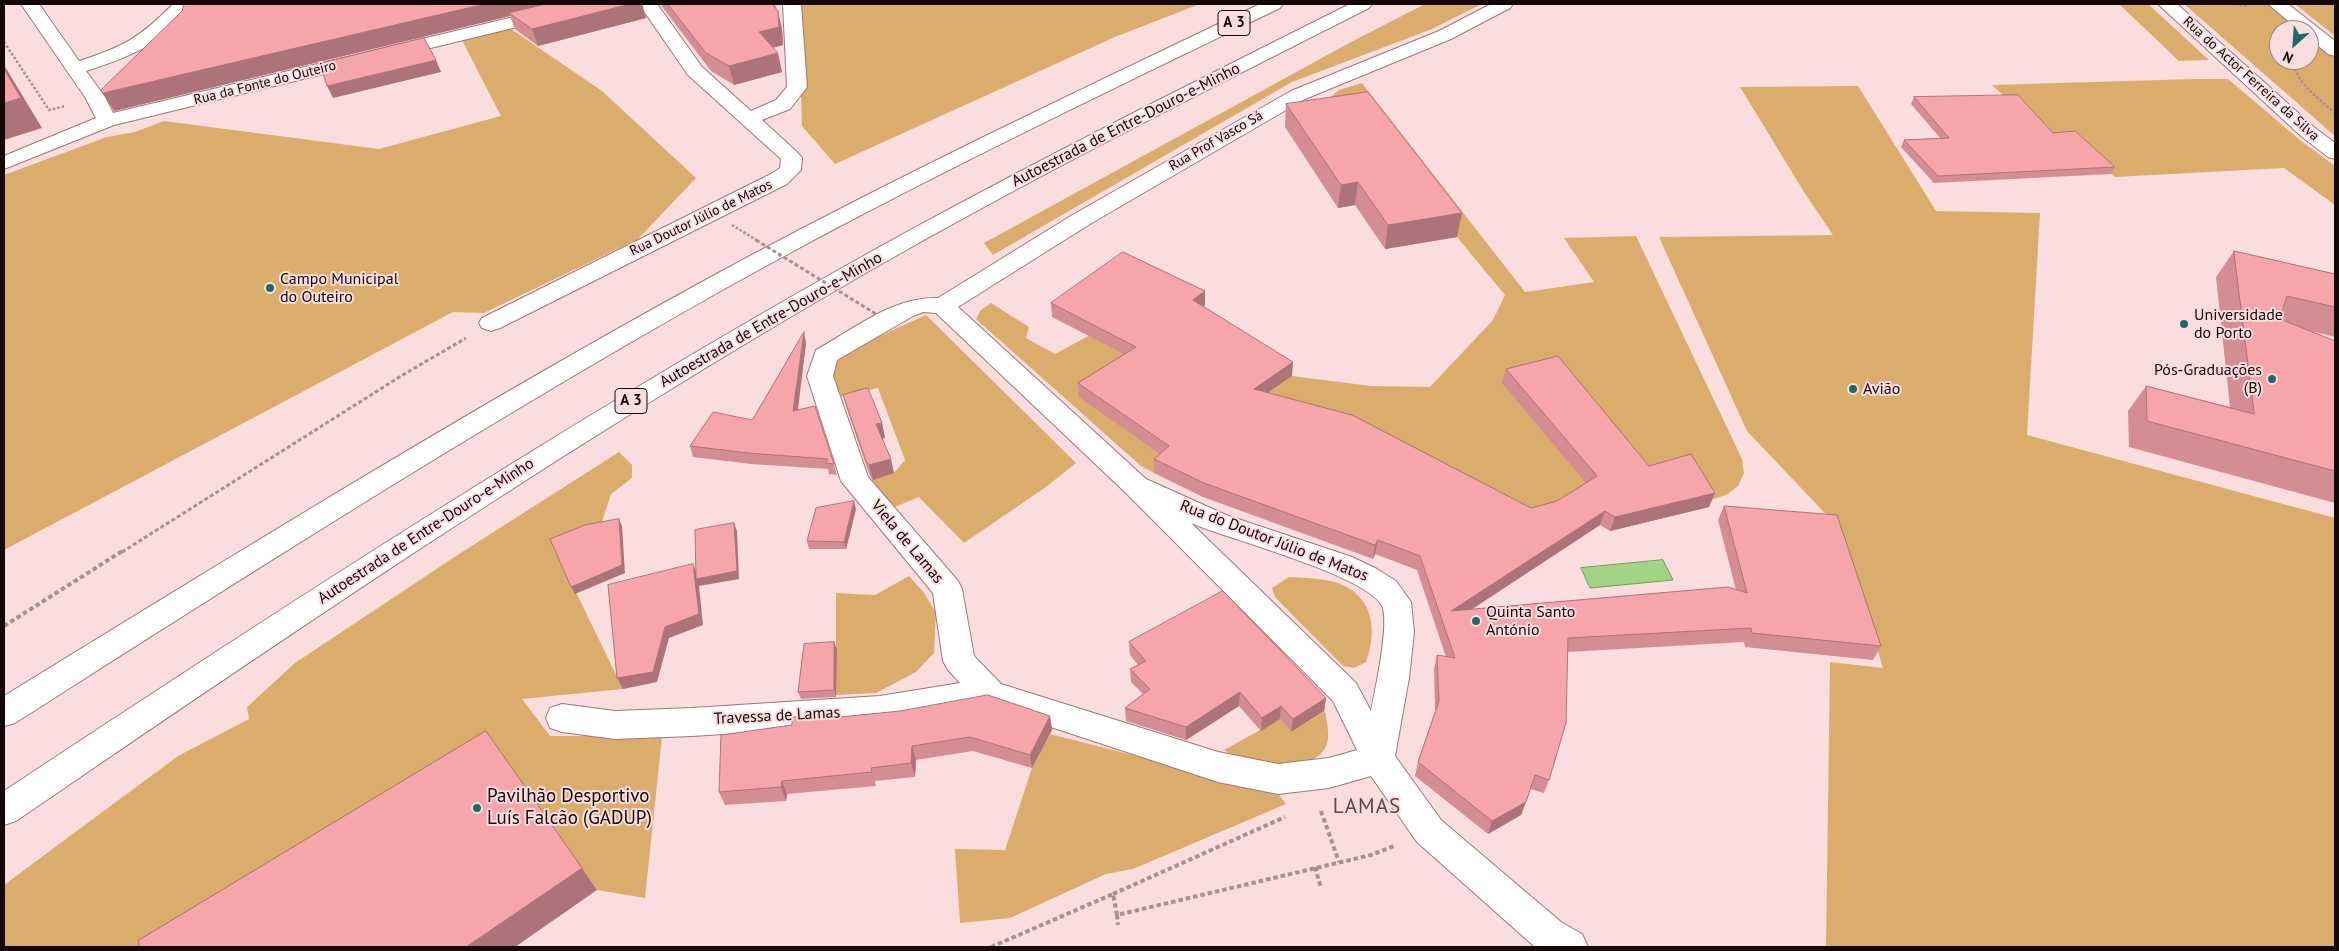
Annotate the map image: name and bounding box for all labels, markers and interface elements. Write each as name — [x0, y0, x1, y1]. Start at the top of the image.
road number: A 3 — [1218, 10, 1250, 36]
street label: Rua do Actor Ferreira da Silva — [2179, 13, 2323, 145]
north arrow — [2269, 20, 2319, 70]
text: N — [2280, 47, 2296, 68]
street label: Rua da Fonte do Outeiro — [192, 57, 338, 109]
street label: Autoestrada de Entre-Douro-e-Minho — [1009, 59, 1243, 191]
street label: Rua Prof Vasco Sá — [1166, 107, 1266, 175]
street label: Rua Doutor Júlio de Matos — [627, 176, 775, 260]
street label: Autoestrada de Entre-Douro-e-Minho — [656, 248, 886, 392]
place label: Campo Municipal do Outeiro — [280, 269, 398, 307]
marker: Campo Municipal do Outeiro — [264, 282, 276, 294]
place label: Universidade do Porto — [2194, 305, 2283, 343]
marker: Universidade do Porto — [2178, 318, 2190, 330]
place label: Pós-Graduações (B) — [2154, 360, 2262, 398]
marker: Pós-Graduações (B) — [2266, 373, 2278, 385]
place label: Avião — [1863, 379, 1900, 399]
marker: Avião — [1847, 383, 1859, 395]
road number: A 3 — [615, 388, 647, 414]
street label: Autoestrada de Entre-Douro-e-Minho — [314, 454, 538, 608]
street label: Viela de Lamas — [867, 496, 947, 588]
street label: Rua do Doutor Júlio de Matos — [1177, 496, 1371, 586]
place label: Quinta Santo António — [1486, 602, 1575, 640]
marker: Quinta Santo António — [1470, 615, 1482, 627]
street label: Travessa de Lamas — [713, 703, 841, 729]
place label: Pavilhão Desportivo Luís Falcão (GADUP) — [487, 786, 652, 830]
district label: LAMAS — [1332, 794, 1402, 820]
marker: Pavilhão Desportivo Luís Falcão (GADUP) — [471, 802, 483, 814]

